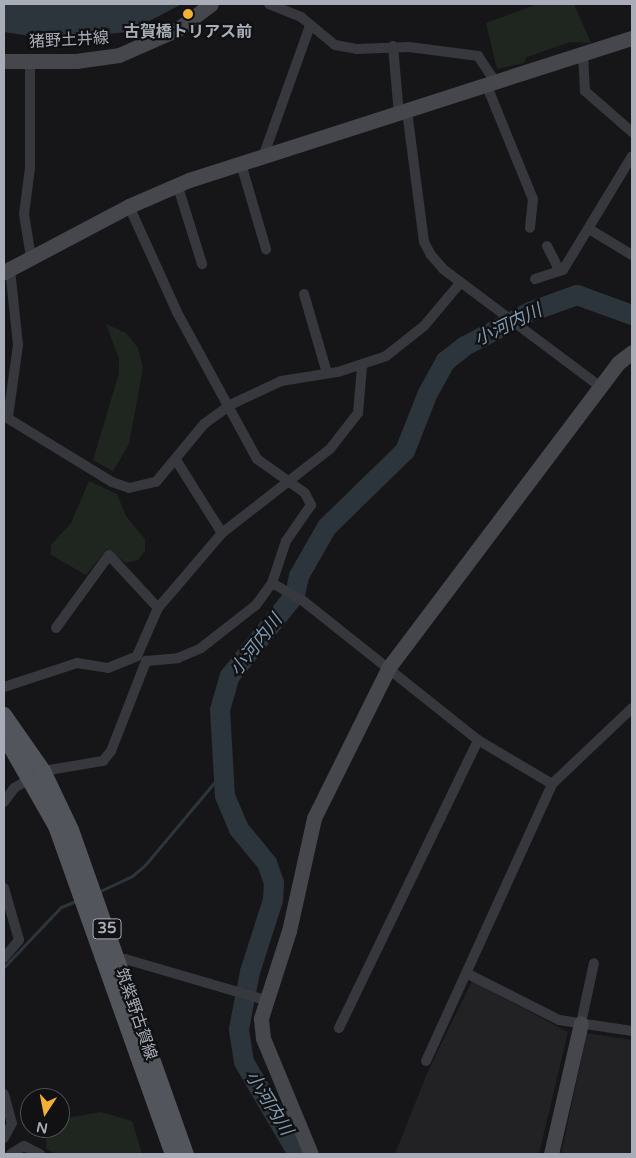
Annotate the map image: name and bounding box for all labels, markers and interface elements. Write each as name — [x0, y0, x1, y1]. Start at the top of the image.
marker: 古賀橋トリアス前 — [182, 8, 194, 20]
place label: 古賀橋トリアス前 — [124, 22, 252, 42]
street label: 猪野土井線 — [29, 28, 109, 52]
water label: 小河内川 — [471, 300, 545, 350]
water label: 小河内川 — [225, 610, 287, 680]
road number: 35 — [92, 916, 122, 942]
street label: 筑紫野古賀線 — [111, 965, 161, 1063]
water label: 小河内川 — [241, 1067, 297, 1139]
north arrow — [20, 1088, 70, 1138]
text: N — [35, 1118, 49, 1137]

